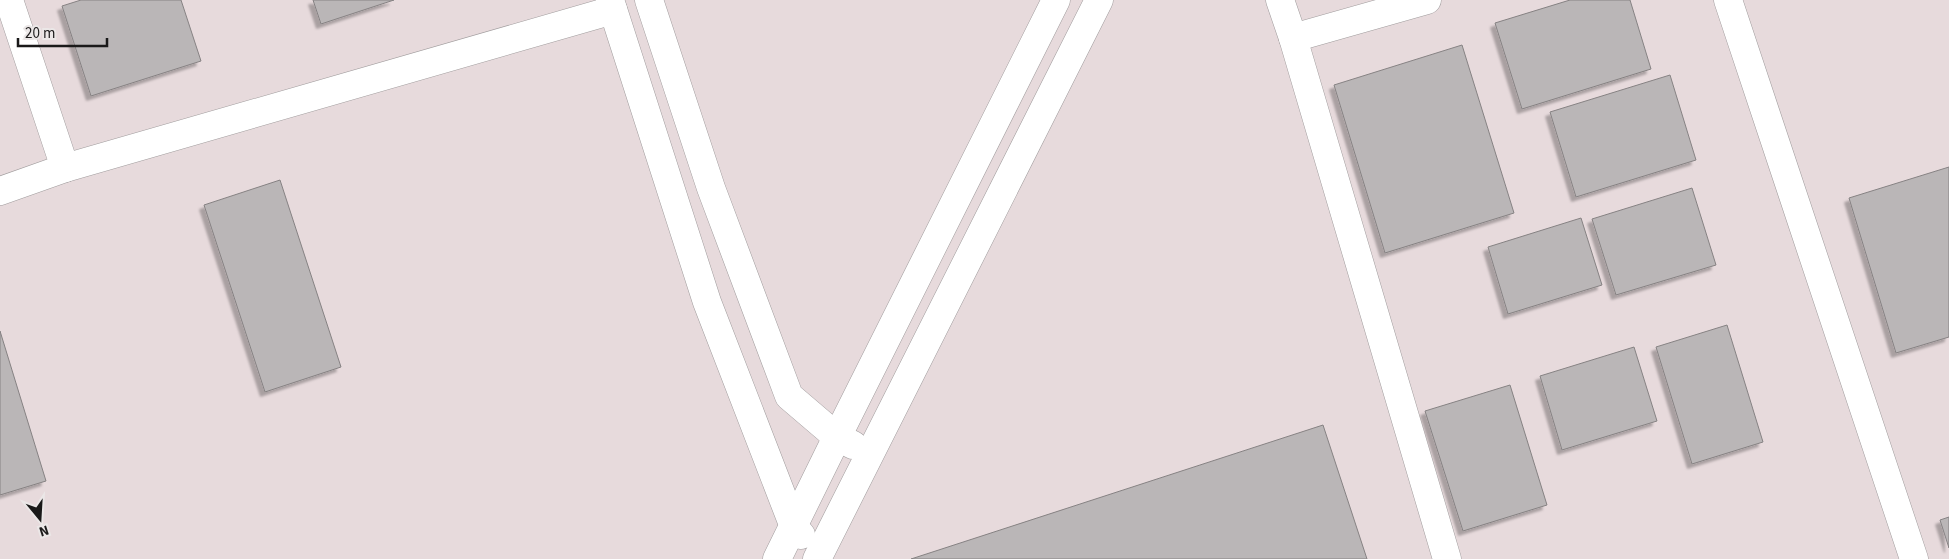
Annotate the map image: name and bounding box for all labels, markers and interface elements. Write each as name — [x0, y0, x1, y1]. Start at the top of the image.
scale bar — [18, 15, 106, 47]
text: 20 m — [25, 23, 55, 44]
north arrow — [15, 494, 65, 544]
text: N — [36, 519, 51, 541]

